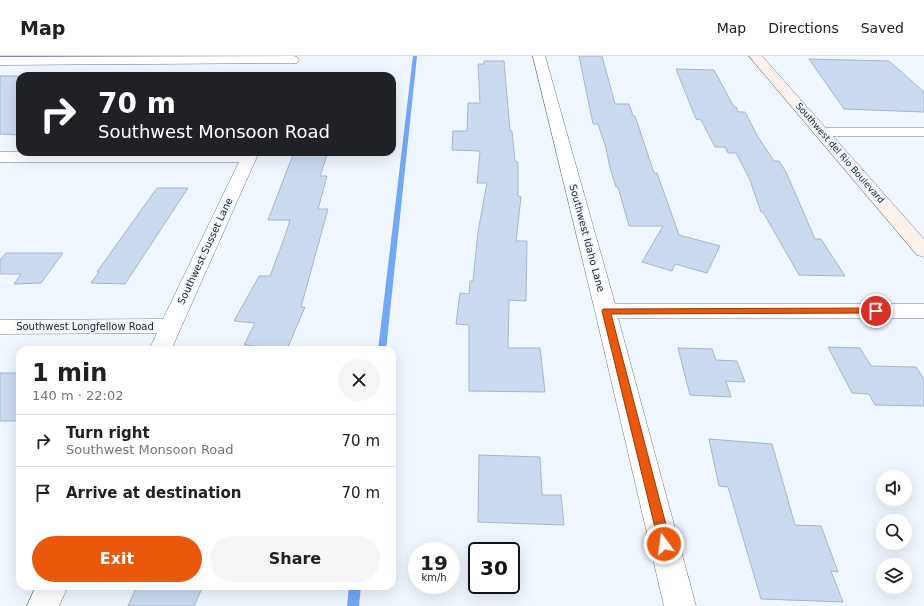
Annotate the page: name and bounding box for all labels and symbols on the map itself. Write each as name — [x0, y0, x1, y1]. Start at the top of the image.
street label: Southwest del Rio Boulevard — [794, 101, 886, 205]
street label: Southwest Idaho Lane — [567, 183, 607, 293]
street label: Southwest Susset Lane — [175, 196, 235, 306]
pin — [859, 294, 893, 328]
street label: Southwest Longfellow Road — [16, 321, 154, 332]
position arrow — [643, 523, 685, 565]
speed limit sign: 30 — [468, 542, 520, 594]

